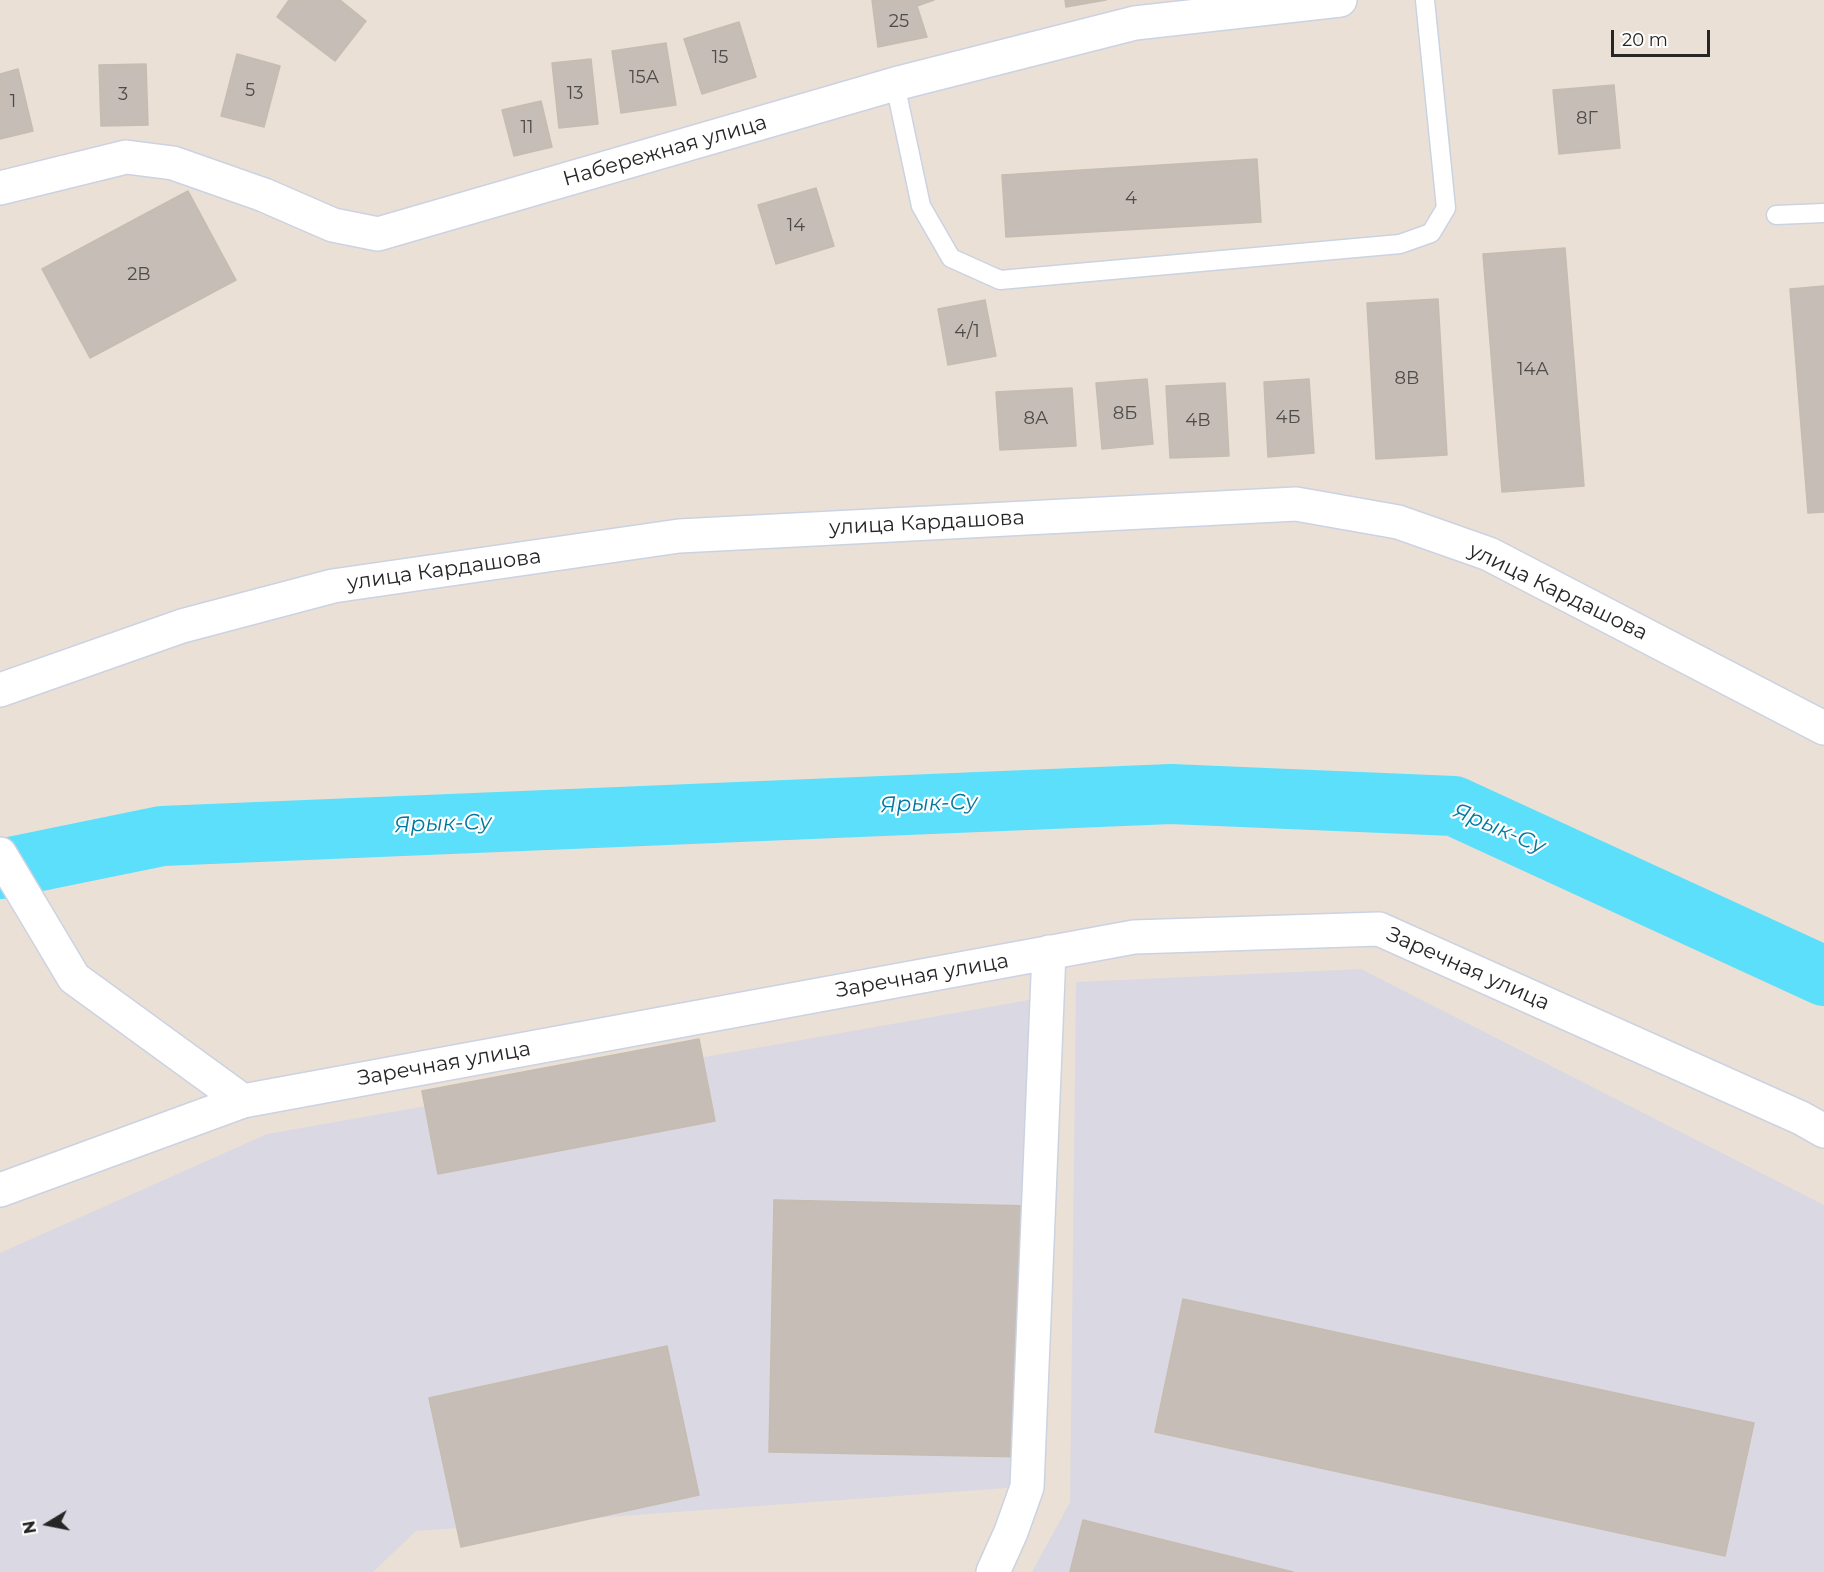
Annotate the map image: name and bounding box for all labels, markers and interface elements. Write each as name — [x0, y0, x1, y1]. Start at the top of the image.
house number: 25 — [889, 11, 909, 33]
scale bar — [1614, 18, 1713, 56]
text: 20 m — [1622, 29, 1668, 51]
house number: 15 — [712, 47, 728, 69]
house number: 15А — [629, 67, 659, 89]
house number: 5 — [245, 80, 255, 102]
house number: 13 — [567, 83, 583, 105]
house number: 3 — [118, 84, 128, 106]
house number: 1 — [10, 91, 16, 113]
house number: 8Г — [1576, 108, 1598, 130]
street label: Набережная улица — [560, 110, 770, 192]
house number: 11 — [521, 117, 533, 139]
house number: 4 — [1125, 188, 1137, 210]
house number: 14 — [787, 215, 805, 237]
house number: 2В — [127, 264, 151, 286]
house number: 4/1 — [954, 321, 980, 343]
house number: 14А — [1517, 359, 1549, 381]
house number: 8В — [1395, 368, 1419, 390]
house number: 8Б — [1113, 403, 1137, 425]
house number: 4Б — [1276, 407, 1300, 429]
house number: 8А — [1024, 408, 1048, 430]
house number: 4В — [1185, 410, 1211, 432]
street label: улица Кардашова — [829, 505, 1025, 541]
street label: улица Кардашова — [1464, 538, 1652, 646]
street label: улица Кардашова — [345, 544, 543, 596]
water label: Ярык-Су — [880, 789, 978, 819]
water label: Ярык-Су — [1449, 798, 1549, 860]
water label: Ярык-Су — [394, 809, 492, 839]
street label: Заречная улица — [1383, 922, 1553, 1016]
street label: Заречная улица — [833, 948, 1011, 1004]
street label: Заречная улица — [355, 1036, 533, 1092]
north arrow — [18, 1494, 78, 1554]
text: N — [19, 1519, 40, 1535]

